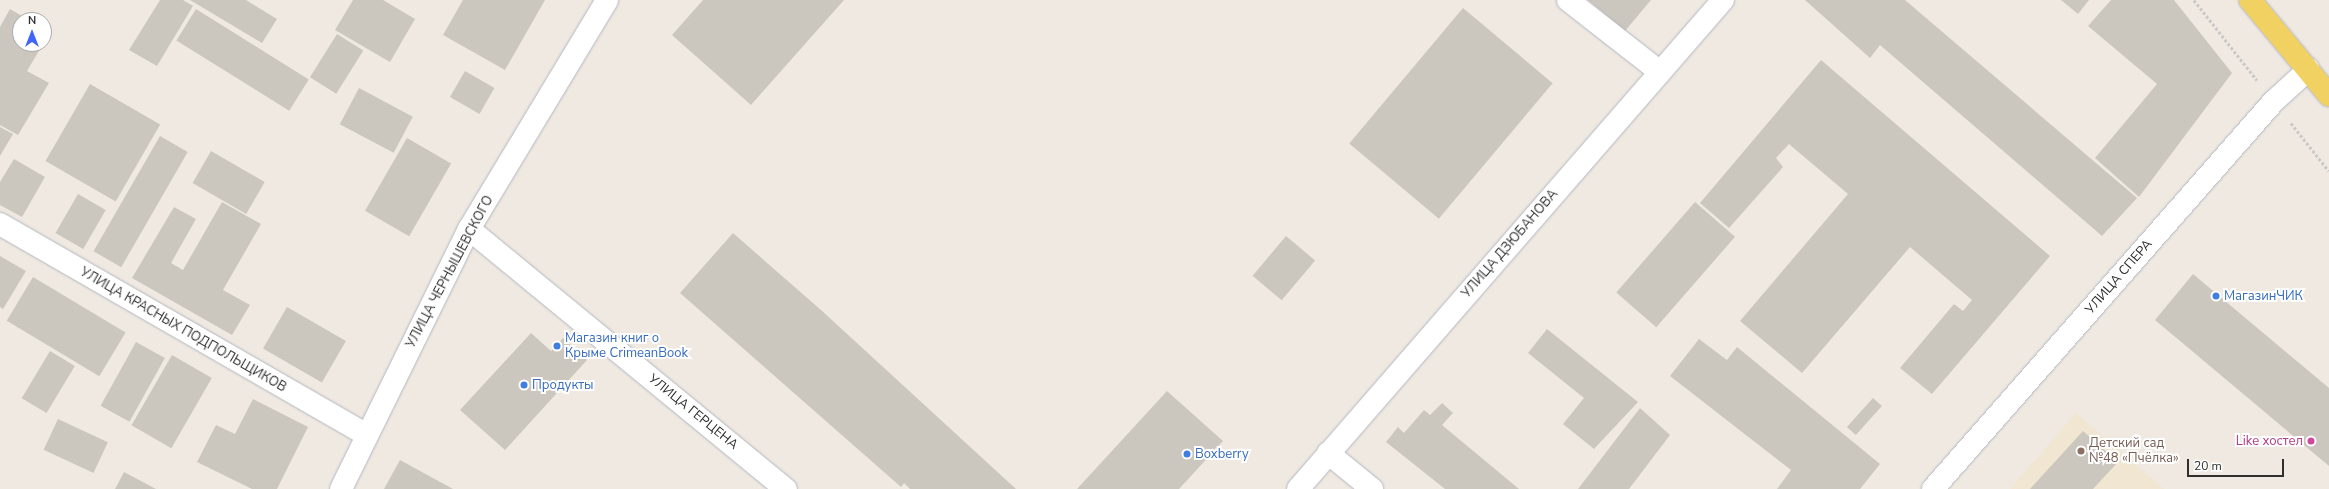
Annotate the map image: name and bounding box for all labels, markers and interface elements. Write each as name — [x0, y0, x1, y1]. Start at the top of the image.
north arrow — [12, 12, 52, 52]
text: N — [28, 13, 36, 28]
street label: УЛИЦА ДЗЮБАНОВА — [1459, 187, 1561, 301]
street label: УЛИЦА ЧЕРНЫШЕВСКОГО — [403, 193, 497, 351]
street label: УЛИЦА СПЕРА — [2082, 237, 2156, 317]
street label: УЛИЦА КРАСНЫХ ПОДПОЛЬЩИКОВ — [77, 264, 289, 396]
place label: МагазинЧИК — [2224, 288, 2303, 304]
marker: МагазинЧИК — [2211, 291, 2221, 301]
place label: Магазин книг о Крыме CrimeanBook — [565, 331, 688, 362]
marker: Магазин книг о Крыме CrimeanBook — [552, 341, 562, 351]
street label: УЛИЦА ГЕРЦЕНА — [645, 371, 741, 453]
place label: Продукты — [532, 377, 594, 393]
marker: Продукты — [519, 380, 529, 390]
place label: Like хостел — [2236, 433, 2303, 449]
place label: Детский сад №48 «Пчёлка» — [2089, 436, 2179, 467]
marker: Like хостел — [2306, 436, 2316, 446]
place label: Boxberry — [1195, 446, 1249, 462]
marker: Детский сад №48 «Пчёлка» — [2076, 446, 2086, 456]
marker: Boxberry — [1182, 449, 1192, 459]
scale bar — [2189, 451, 2286, 477]
text: 20 m — [2194, 458, 2222, 474]

